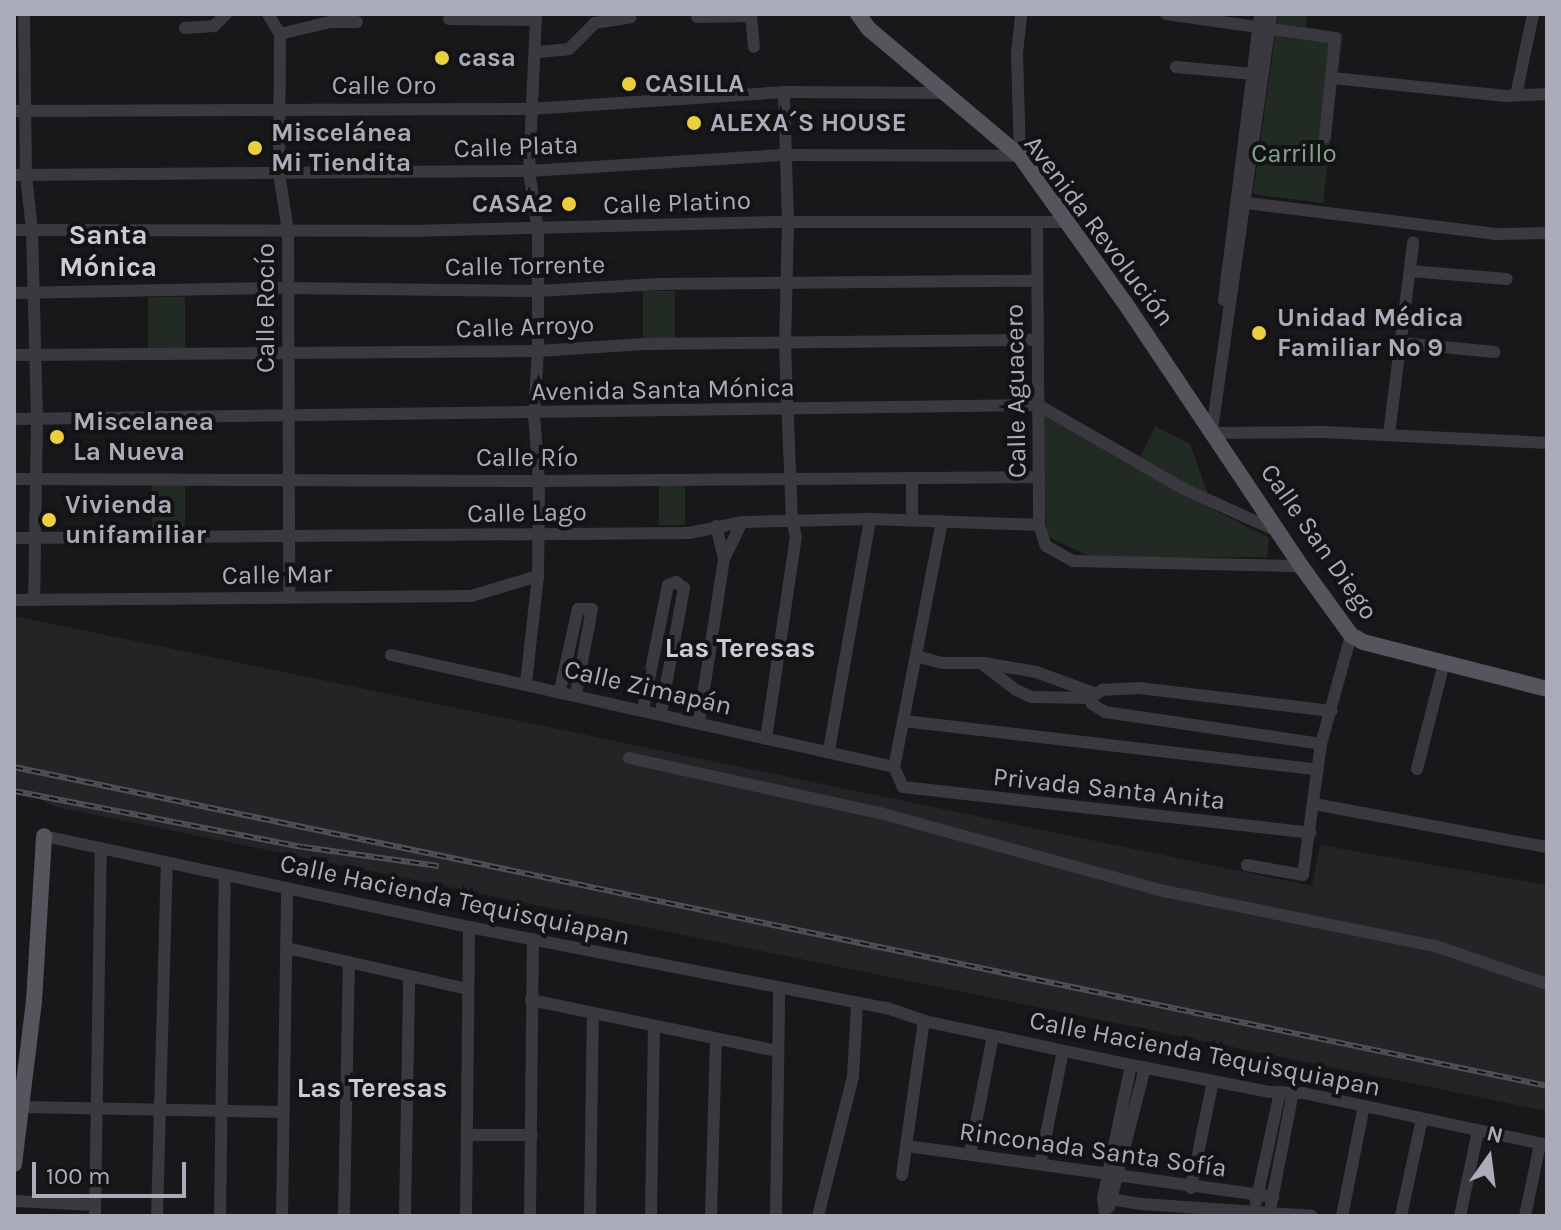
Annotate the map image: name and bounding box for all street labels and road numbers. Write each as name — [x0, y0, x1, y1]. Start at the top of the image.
street label: Calle Oro — [332, 70, 436, 102]
street label: Calle Plata — [453, 129, 579, 165]
street label: Avenida Revolución — [1017, 129, 1181, 333]
street label: Calle Platino — [603, 185, 751, 221]
street label: Calle Rocío — [250, 243, 282, 373]
street label: Calle Torrente — [445, 249, 605, 283]
street label: Calle Aguacero — [999, 304, 1033, 478]
street label: Calle Arroyo — [455, 309, 595, 345]
street label: Avenida Santa Mónica — [531, 372, 795, 408]
street label: Calle Río — [476, 442, 578, 474]
street label: Calle San Diego — [1254, 458, 1384, 626]
street label: Calle Lago — [467, 496, 587, 530]
street label: Calle Mar — [222, 558, 332, 592]
street label: Calle Zimapán — [561, 654, 735, 722]
street label: Privada Santa Anita — [991, 761, 1227, 817]
street label: Calle Hacienda Tequisquiapan — [277, 848, 633, 952]
street label: Calle Hacienda Tequisquiapan — [1027, 1005, 1383, 1103]
street label: Rinconada Santa Sofía — [957, 1116, 1229, 1184]

